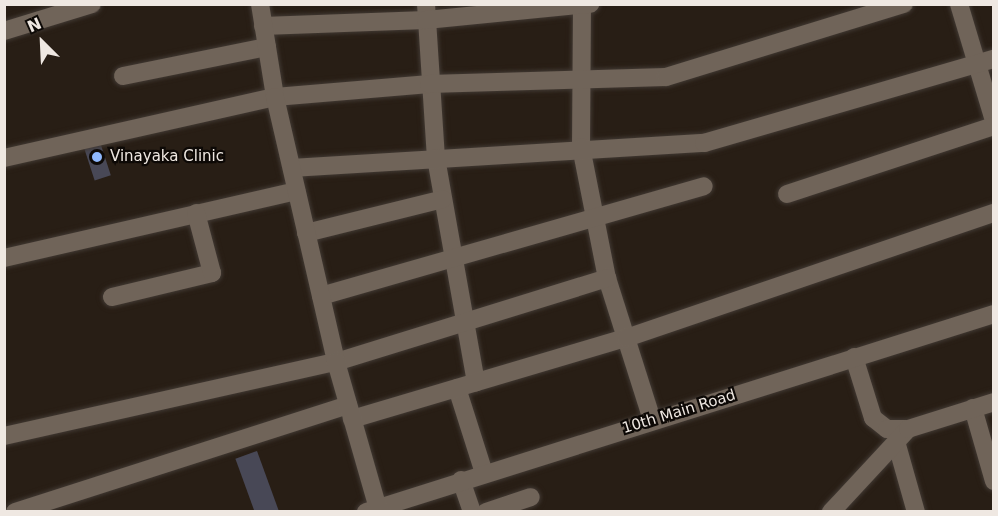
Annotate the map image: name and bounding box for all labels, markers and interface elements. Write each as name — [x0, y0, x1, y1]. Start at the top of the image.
north arrow — [12, 12, 72, 72]
text: N — [24, 14, 44, 37]
marker: Vinayaka Clinic — [88, 148, 106, 166]
place label: Vinayaka Clinic — [110, 148, 224, 166]
street label: 10th Main Road — [620, 386, 738, 438]

